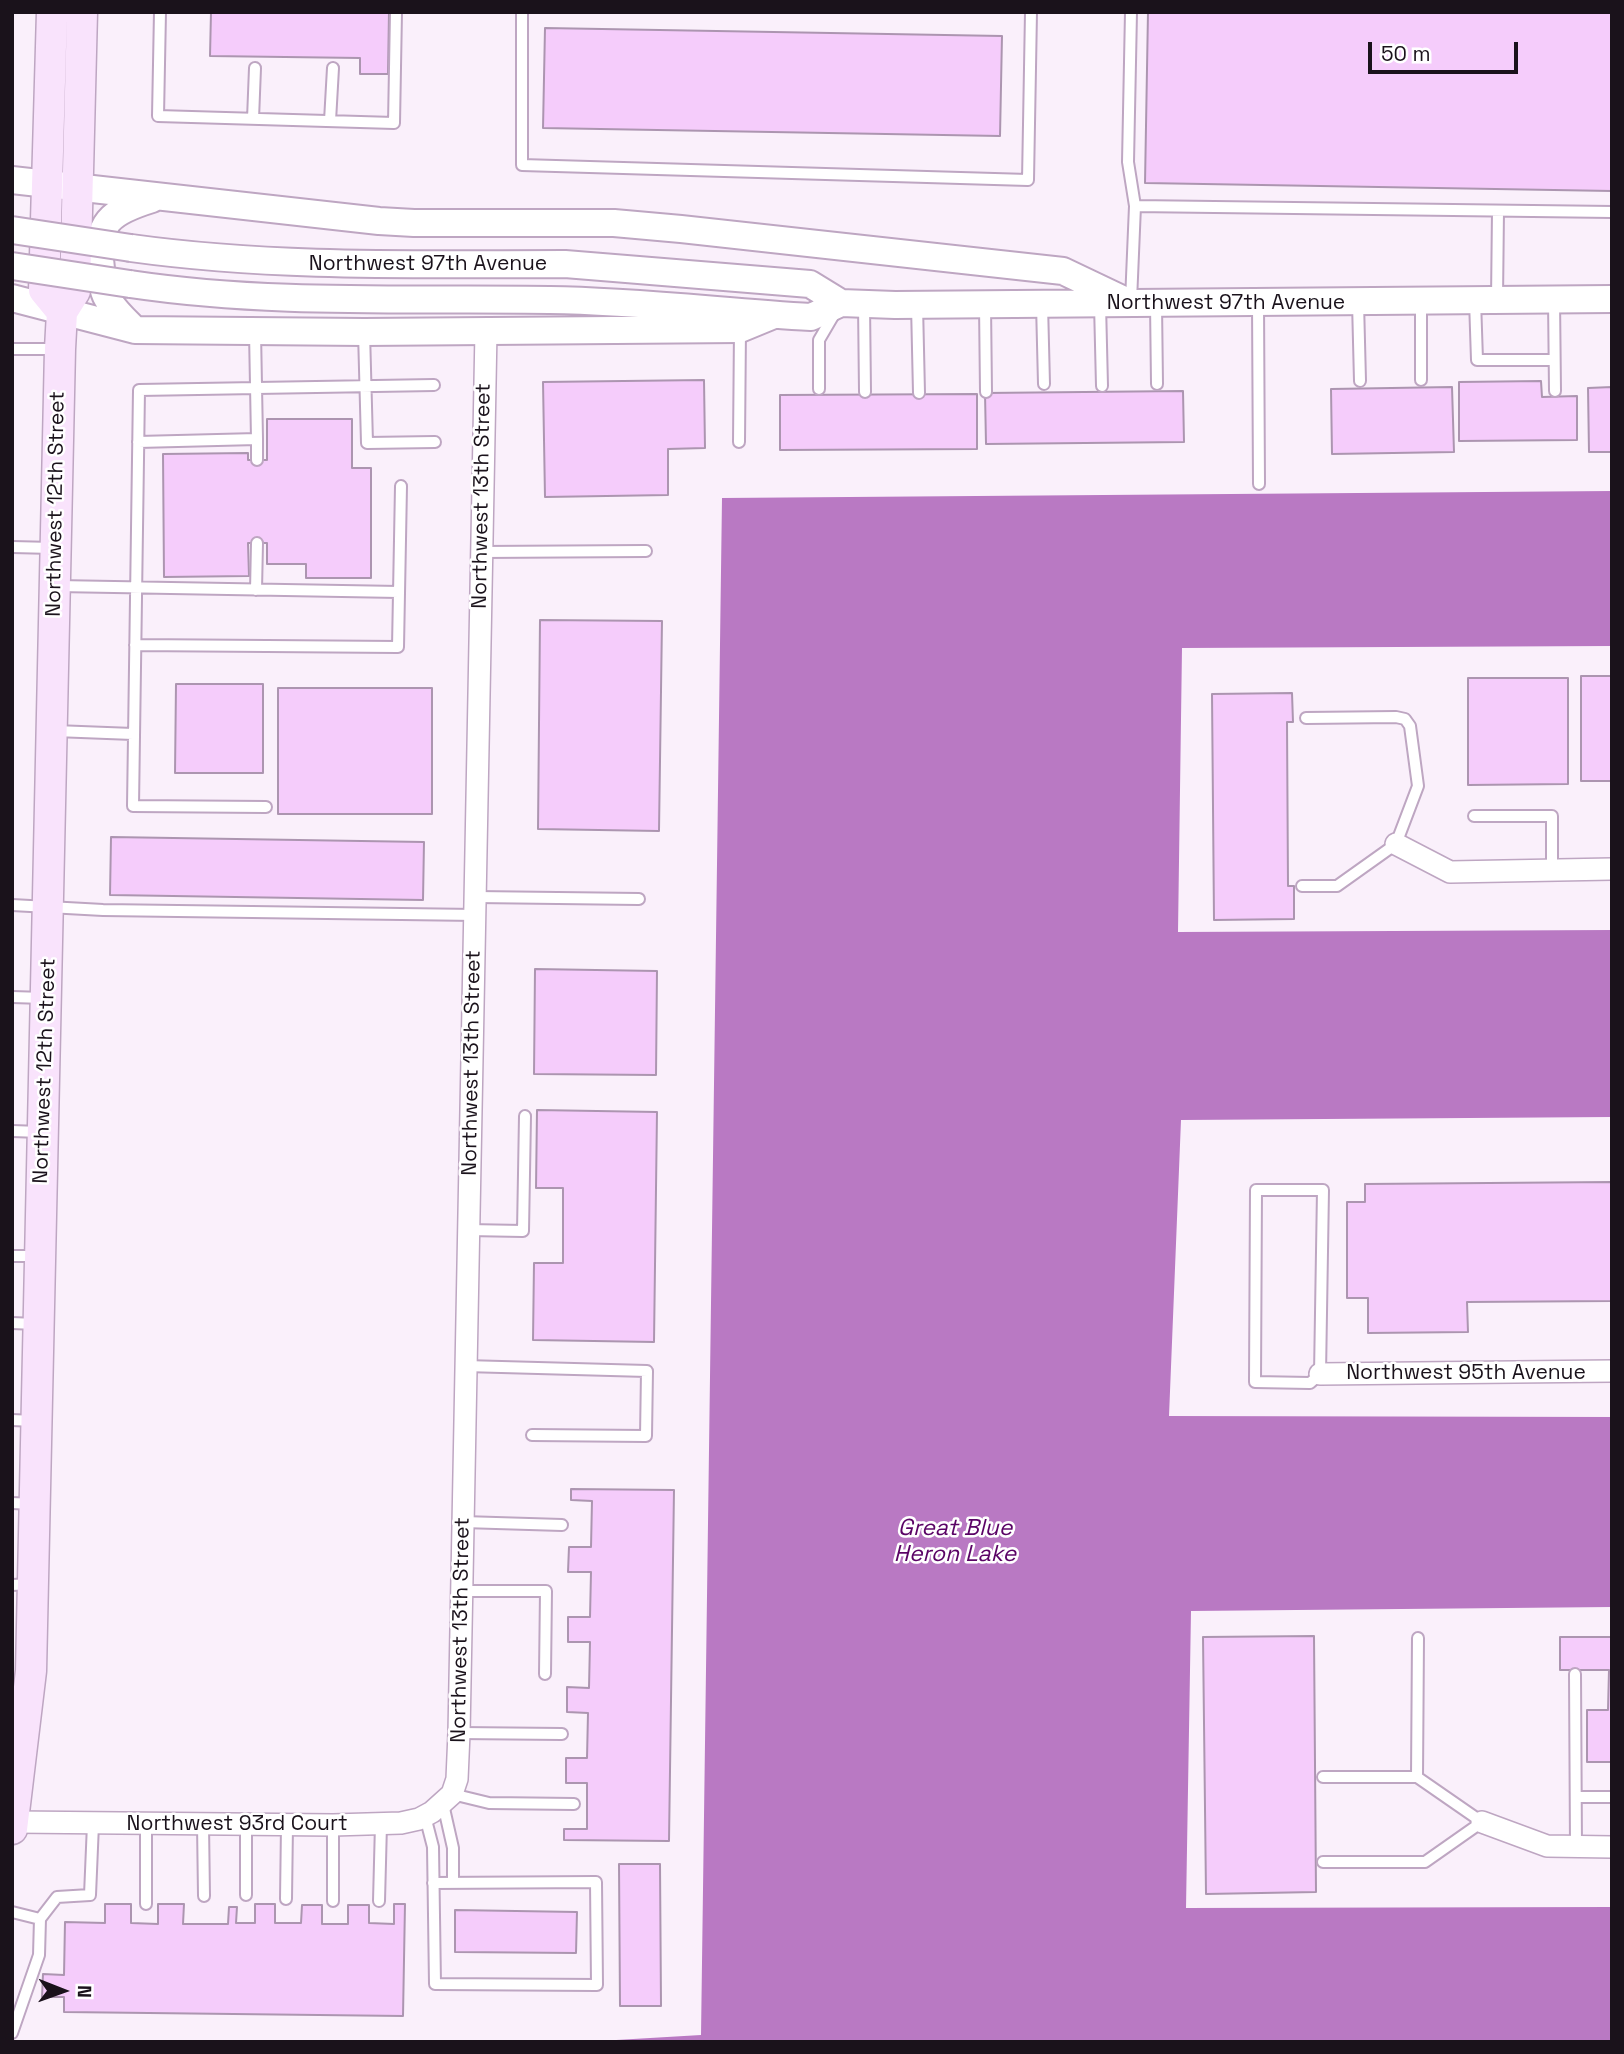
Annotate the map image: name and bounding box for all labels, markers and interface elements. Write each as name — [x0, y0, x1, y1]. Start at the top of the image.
scale bar — [1372, 28, 1522, 72]
text: 50 m — [1381, 40, 1431, 67]
street label: Northwest 97th Avenue — [309, 251, 547, 277]
street label: Northwest 97th Avenue — [1107, 290, 1345, 316]
street label: Northwest 13th Street — [467, 383, 497, 609]
street label: Northwest 12th Street — [41, 391, 71, 617]
street label: Northwest 13th Street — [457, 950, 487, 1176]
street label: Northwest 12th Street — [28, 958, 62, 1184]
street label: Northwest 95th Avenue — [1346, 1360, 1586, 1386]
water label: Great Blue Heron Lake — [894, 1515, 1016, 1569]
street label: Northwest 13th Street — [446, 1517, 476, 1743]
street label: Northwest 93rd Court — [126, 1811, 348, 1837]
north arrow — [28, 1956, 98, 2026]
text: N — [72, 1985, 97, 1998]

